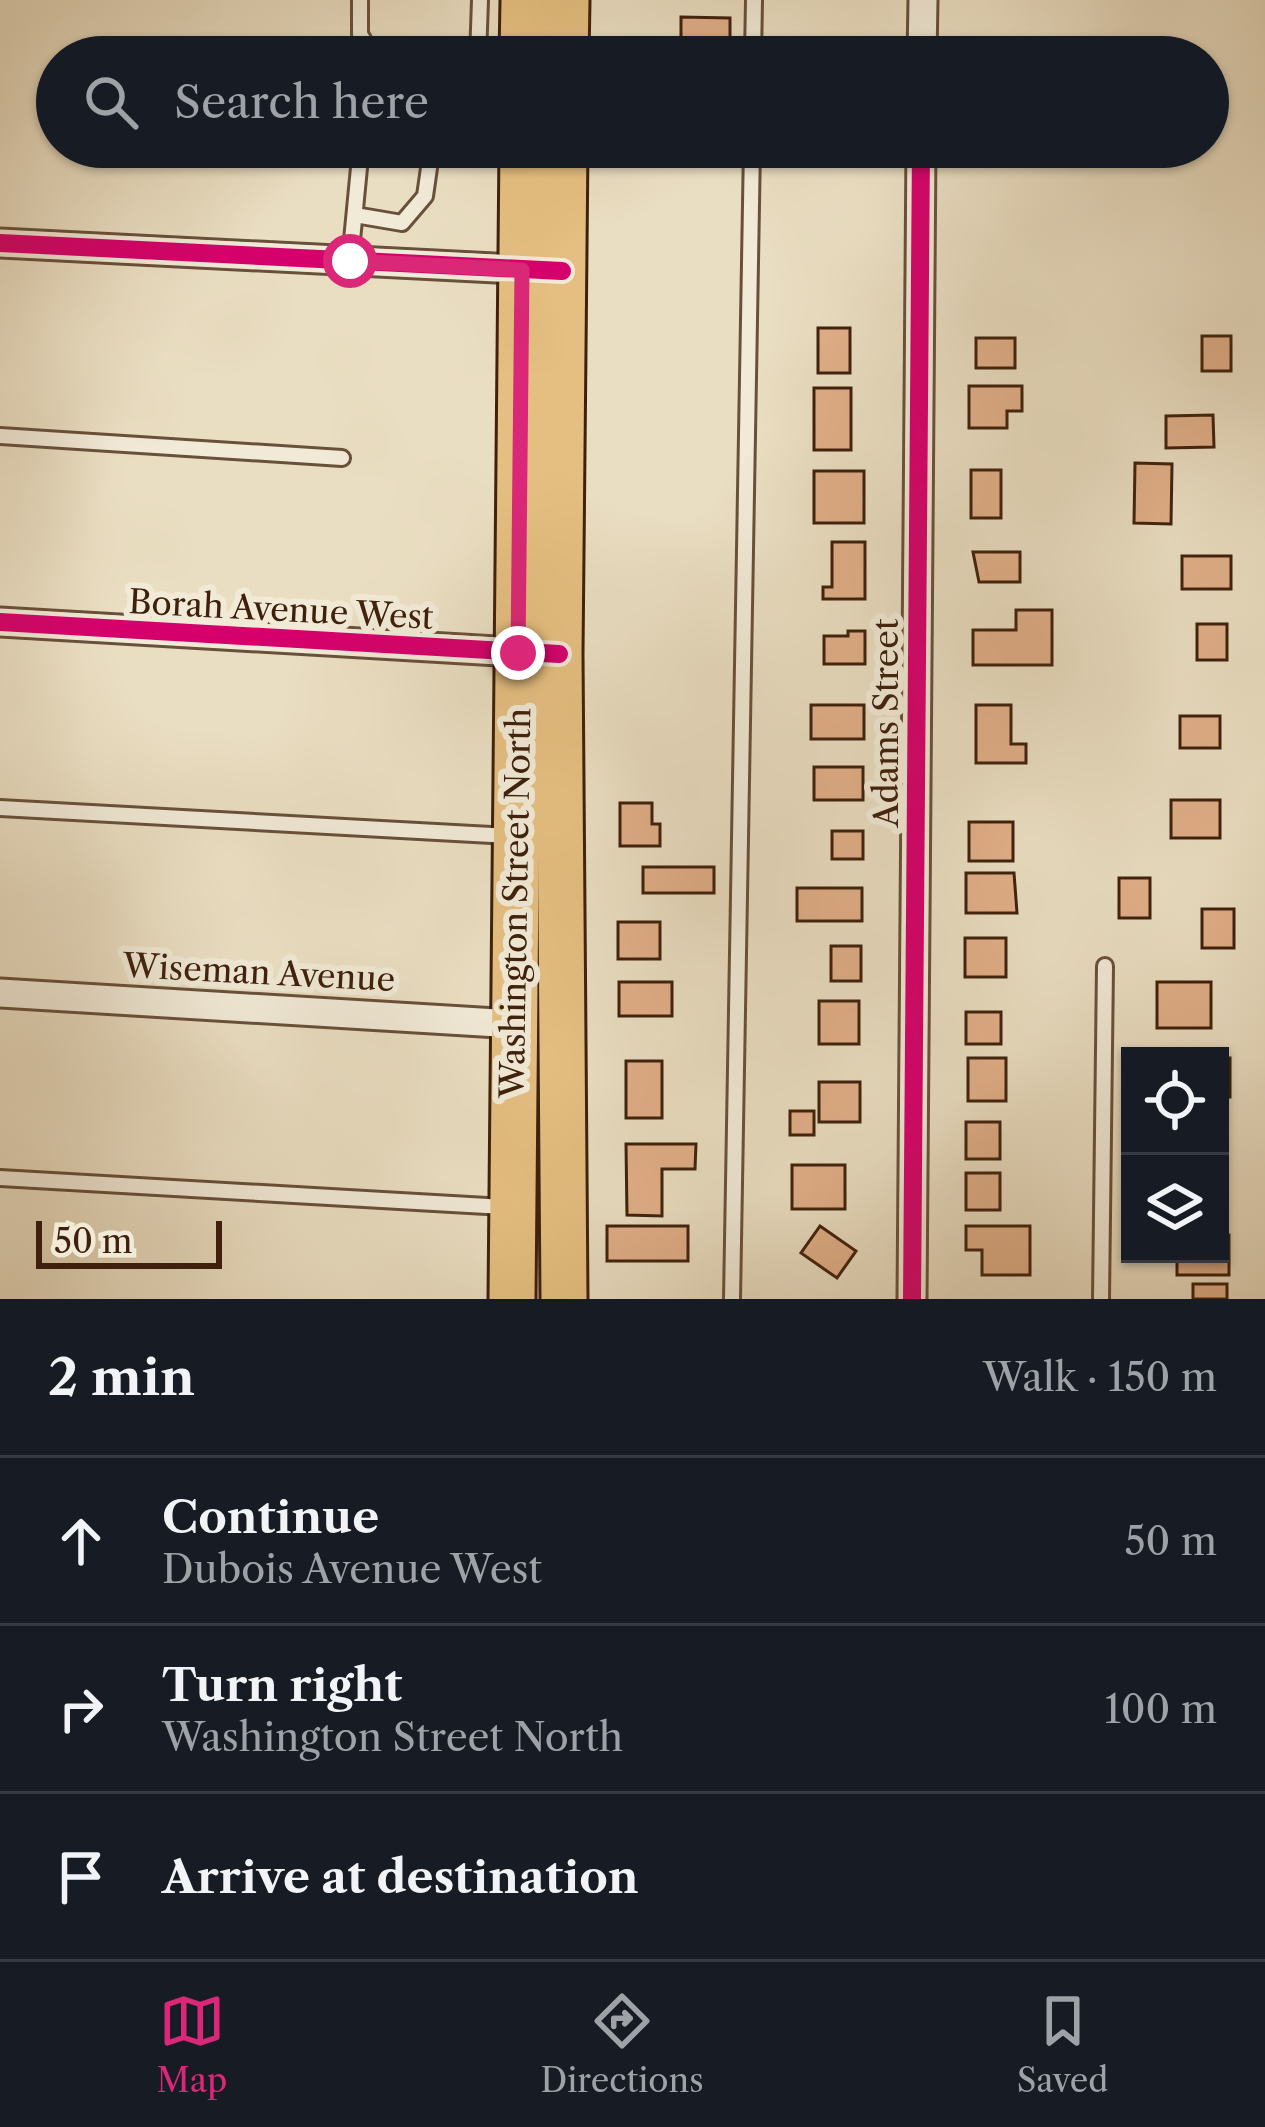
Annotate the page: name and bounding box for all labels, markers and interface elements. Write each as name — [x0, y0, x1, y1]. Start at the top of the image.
search box — [36, 36, 1229, 168]
icon: search — [78, 69, 144, 135]
text: Search here — [174, 74, 429, 130]
route start — [323, 234, 377, 288]
street label: Borah Avenue West — [128, 581, 435, 638]
street label: Adams Street — [866, 618, 907, 828]
route end — [491, 626, 545, 680]
street label: Washington Street North — [492, 708, 539, 1099]
street label: Wiseman Avenue — [121, 945, 396, 1000]
map controls — [1121, 1047, 1229, 1263]
button: locate — [1121, 1047, 1229, 1155]
button: layers — [1121, 1155, 1229, 1263]
scale bar — [36, 1215, 222, 1268]
text: 50 m — [54, 1221, 132, 1262]
text: 2 min — [48, 1346, 195, 1408]
text: Walk · 150 m — [983, 1353, 1217, 1401]
text: Continue — [162, 1489, 379, 1545]
icon: ahead — [48, 1508, 114, 1574]
text: 50 m — [1124, 1517, 1217, 1565]
text: Dubois Avenue West — [162, 1545, 542, 1593]
text: Turn right — [162, 1657, 402, 1713]
icon: right — [48, 1676, 114, 1742]
text: 100 m — [1104, 1685, 1217, 1733]
text: Washington Street North — [162, 1713, 623, 1761]
icon: arrive — [48, 1844, 114, 1910]
text: Arrive at destination — [162, 1849, 639, 1905]
tab: Map — [157, 1988, 227, 2101]
tab: Directions — [541, 1988, 704, 2101]
tab: Saved — [1017, 1988, 1108, 2101]

